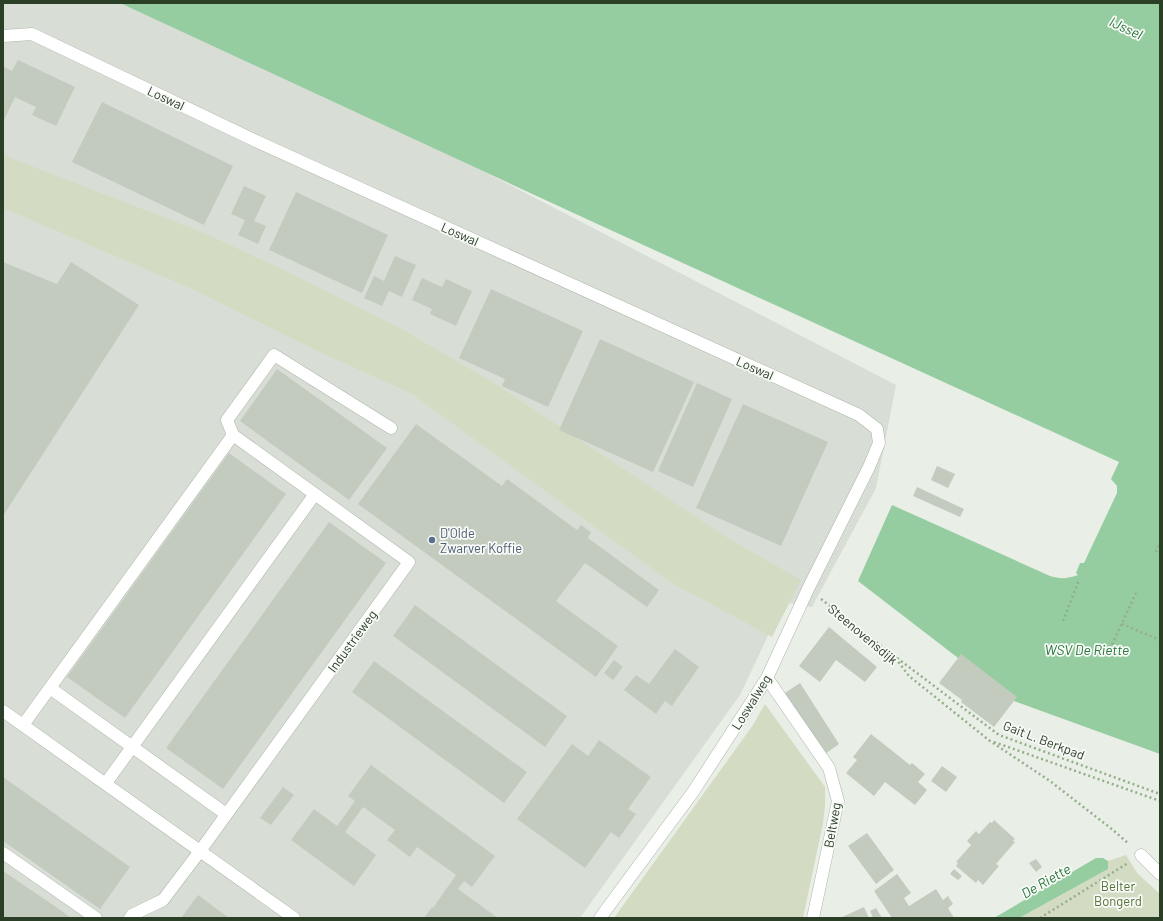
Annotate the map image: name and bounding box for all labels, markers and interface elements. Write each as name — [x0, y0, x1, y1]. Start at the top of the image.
water label: IJssel — [1107, 13, 1145, 43]
street label: Loswal — [145, 82, 187, 114]
street label: Loswal — [439, 219, 481, 249]
street label: Loswal — [734, 353, 776, 383]
place label: D'Olde Zwarver Koffie — [440, 525, 522, 556]
marker: D'Olde Zwarver Koffie — [427, 535, 437, 545]
street label: Steenovensdijk — [825, 600, 901, 668]
street label: Industrieweg — [324, 607, 380, 675]
water label: WSV De Riette — [1045, 641, 1129, 658]
street label: Loswalweg — [728, 671, 774, 733]
street label: Gait L. Berkpad — [1001, 717, 1087, 763]
street label: Beltweg — [820, 801, 844, 849]
water label: De Riette — [1018, 860, 1073, 901]
park label: Belter Bongerd — [1094, 878, 1142, 909]

